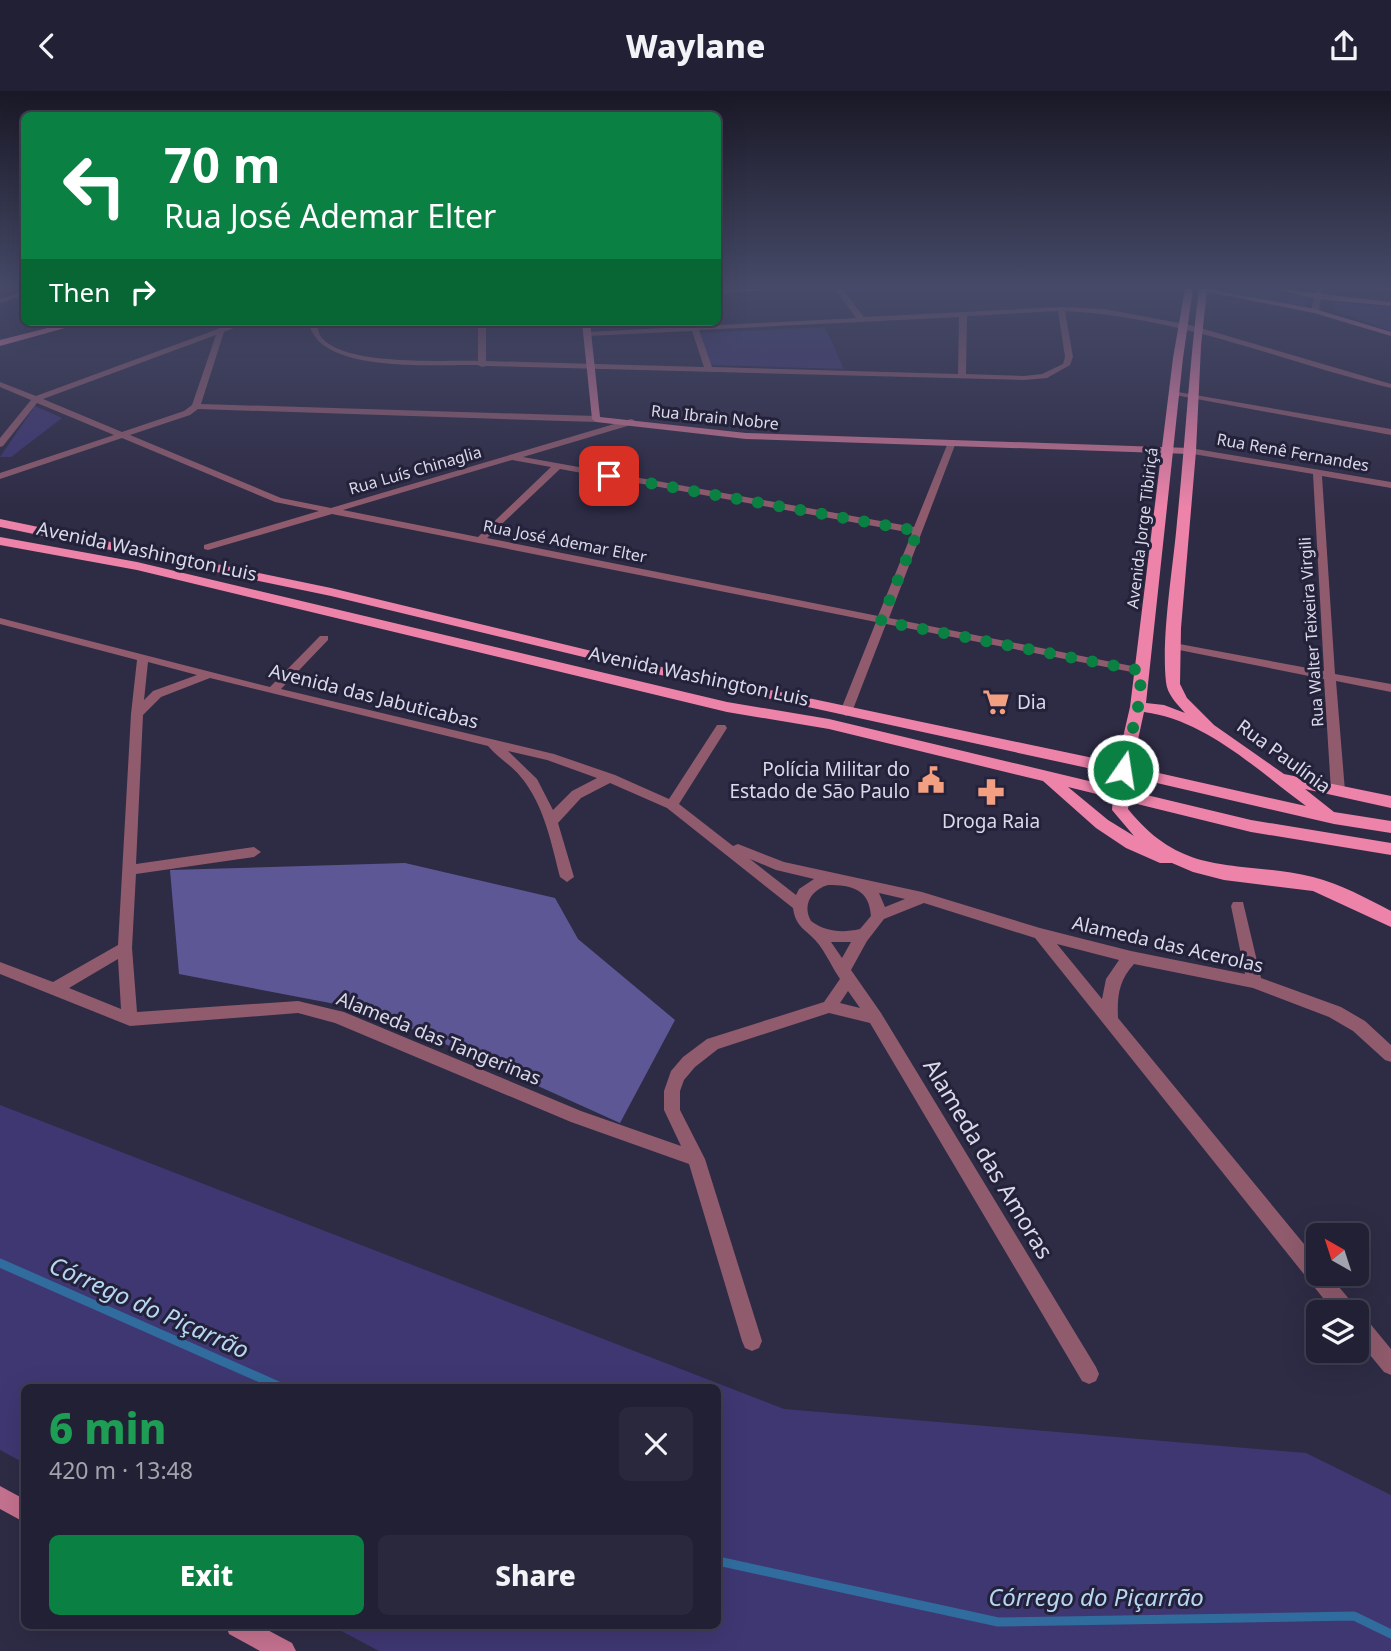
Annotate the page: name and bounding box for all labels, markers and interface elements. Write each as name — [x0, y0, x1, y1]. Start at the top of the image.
text: Waylane — [626, 24, 765, 67]
icon: back — [28, 27, 66, 65]
icon: share — [1325, 27, 1363, 65]
text: 70 m — [164, 131, 281, 197]
icon: left — [49, 140, 140, 231]
text: Rua José Ademar Elter — [164, 194, 496, 237]
icon: right — [124, 273, 162, 311]
text: Then — [49, 274, 110, 310]
street label: Rua Ibrain Nobre — [650, 399, 780, 435]
street label: Rua Renê Fernandes — [1215, 428, 1371, 476]
street label: Rua Luís Chinaglia — [346, 441, 484, 499]
pin — [579, 446, 639, 506]
street label: Avenida Jorge Tibiriçá — [1121, 446, 1163, 610]
icon: arrive — [590, 457, 628, 495]
street label: Rua José Ademar Elter — [481, 514, 649, 568]
street label: Avenida Washington Luis — [35, 515, 259, 587]
street label: Rua Walter Teixeira Virgili — [1293, 536, 1329, 728]
street label: Avenida Washington Luis — [587, 640, 811, 712]
street label: Avenida das Jabuticabas — [267, 657, 481, 735]
supermarket icon: Dia — [981, 687, 1011, 717]
place label: Dia — [1017, 689, 1046, 715]
street label: Rua Paulínia — [1232, 713, 1336, 799]
position arrow — [1086, 733, 1160, 807]
place label: Polícia Militar do Estado de São Paulo — [730, 756, 910, 804]
public building icon: Polícia Militar do Estado de São Paulo — [916, 765, 946, 795]
pharmacy icon: Droga Raia — [976, 777, 1006, 807]
place label: Droga Raia — [942, 808, 1040, 834]
street label: Alameda das Acerolas — [1070, 909, 1266, 979]
street label: Alameda das Tangerinas — [333, 985, 545, 1091]
street label: Alameda das Amoras — [916, 1052, 1061, 1265]
north arrow — [1306, 1223, 1368, 1286]
map controls — [1306, 1223, 1369, 1363]
water label: Córrego do Piçarrão — [44, 1248, 255, 1366]
button: layers — [1306, 1300, 1369, 1363]
text: 6 min — [49, 1399, 166, 1456]
button: close — [619, 1407, 693, 1481]
text: 420 m · 13:48 — [49, 1454, 193, 1486]
button: Exit — [49, 1535, 364, 1615]
button: Share — [378, 1535, 693, 1615]
water label: Córrego do Piçarrão — [988, 1580, 1204, 1613]

